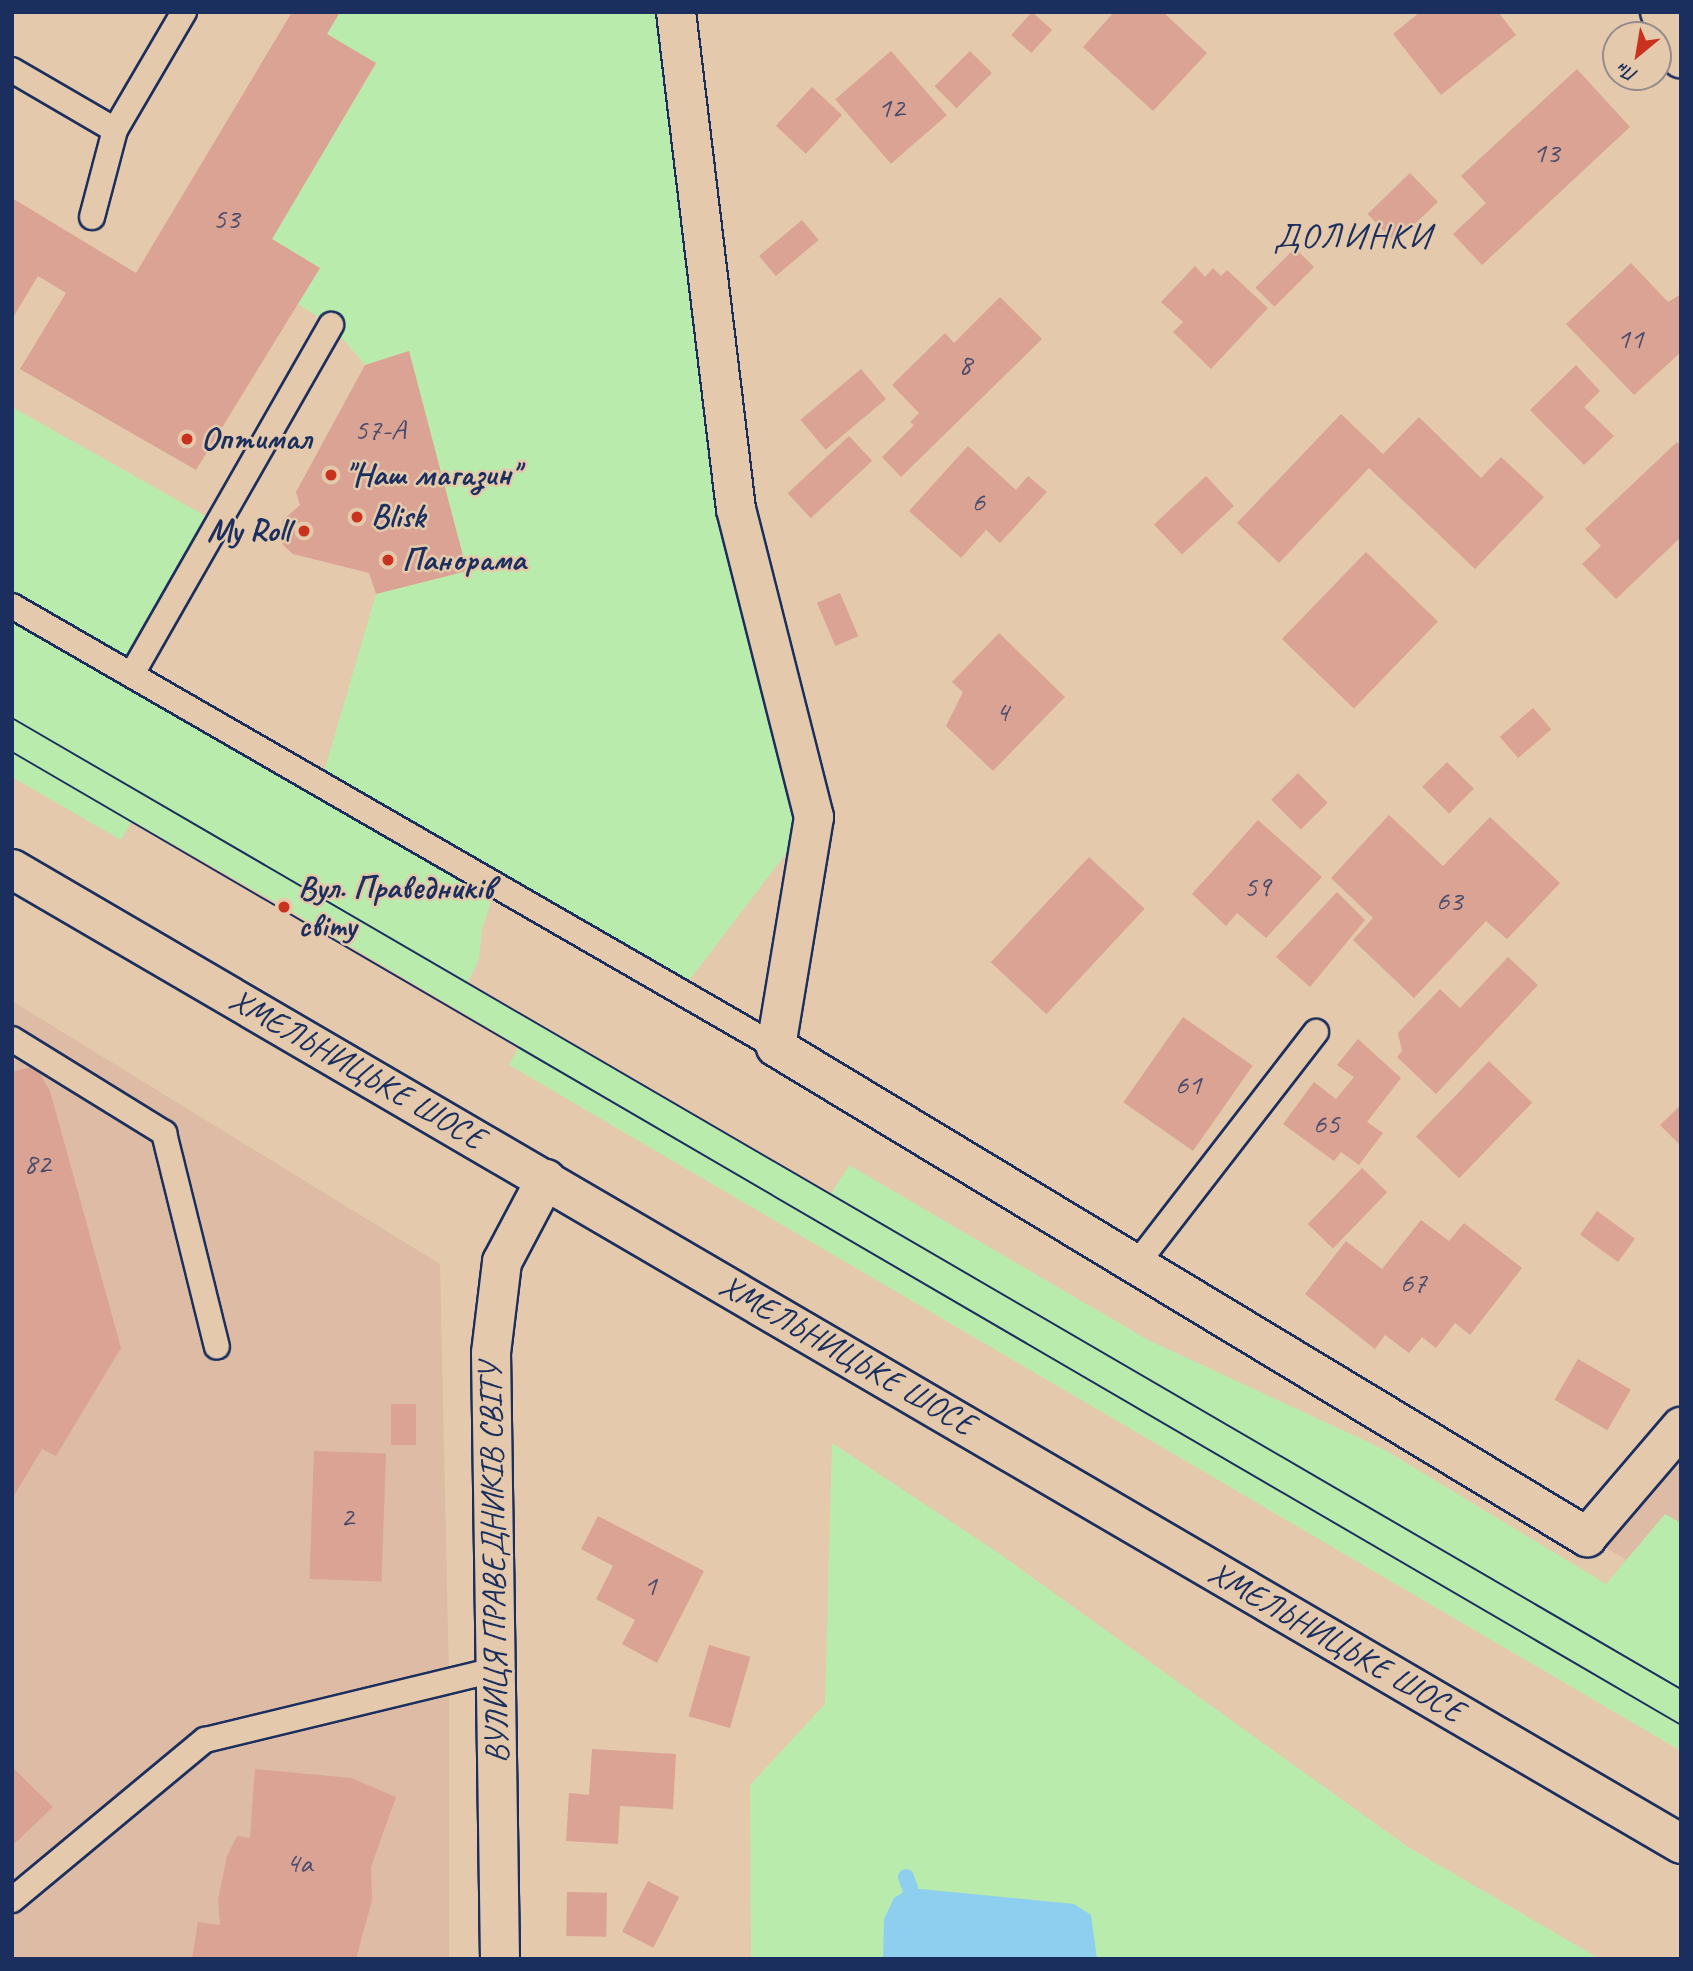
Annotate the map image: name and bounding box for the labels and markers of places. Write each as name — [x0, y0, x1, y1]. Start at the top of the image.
place label: Оптимал — [201, 419, 311, 459]
marker: Оптимал — [179, 431, 195, 447]
place label: "Наш магазин" — [345, 455, 518, 495]
marker: "Наш магазин" — [323, 467, 339, 483]
place label: Blisk — [371, 497, 425, 537]
marker: Blisk — [349, 509, 365, 525]
place label: My Roll — [206, 511, 290, 551]
marker: My Roll — [296, 523, 312, 539]
place label: Панорама — [402, 540, 526, 580]
marker: Панорама — [380, 552, 396, 568]
place label: Вул. Праведників світу — [298, 868, 494, 946]
marker: Вул. Праведників світу — [276, 899, 292, 915]

